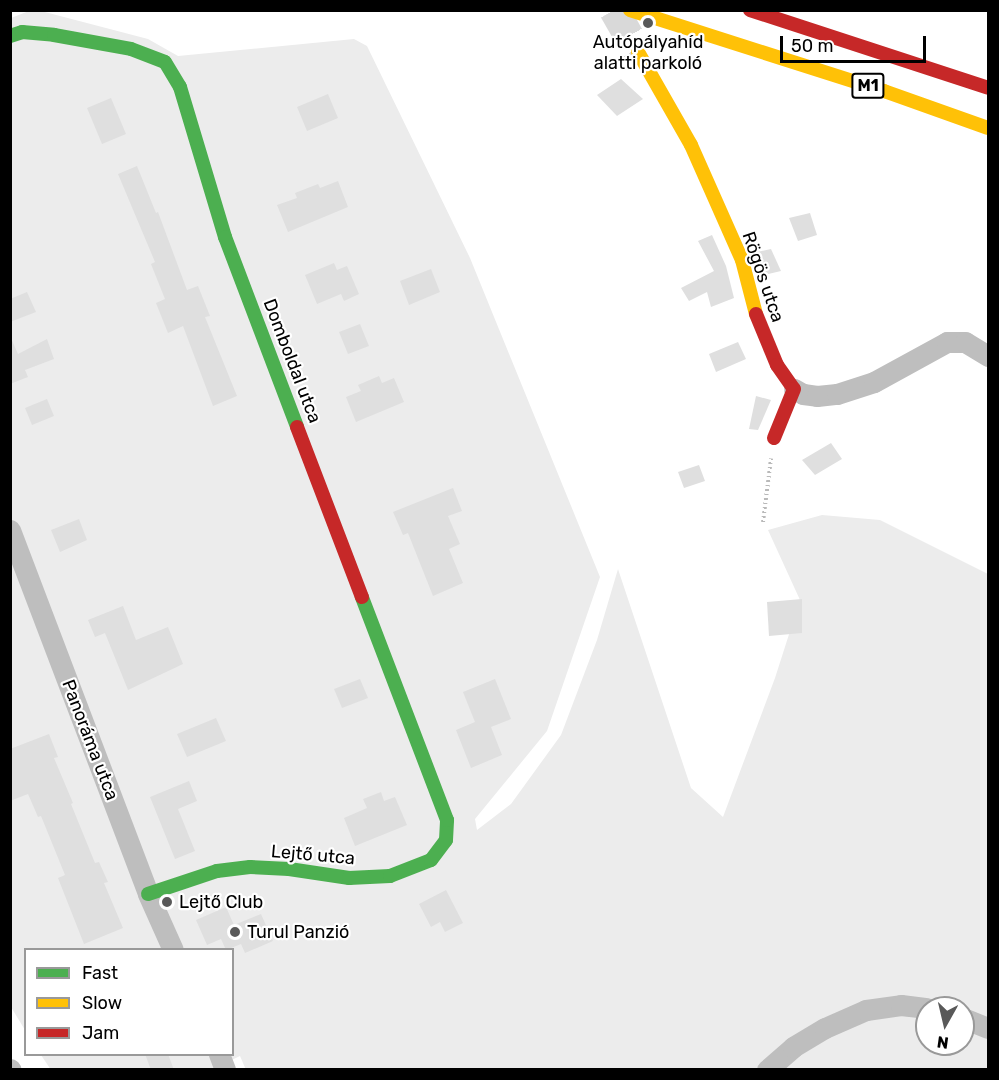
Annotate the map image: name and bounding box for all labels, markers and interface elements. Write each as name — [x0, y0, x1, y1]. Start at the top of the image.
marker: Autópályahíd alatti parkoló — [641, 16, 655, 30]
scale bar — [783, 24, 928, 62]
place label: Autópályahíd alatti parkoló — [593, 32, 703, 74]
text: 50 m — [791, 35, 834, 57]
road number: M1 — [850, 73, 886, 99]
street label: Rögös utca — [737, 229, 789, 325]
street label: Domboldal utca — [258, 296, 326, 426]
street label: Panoráma utca — [57, 677, 123, 803]
street label: Lejtő utca — [270, 841, 356, 869]
place label: Lejtő Club — [179, 891, 263, 913]
marker: Lejtő Club — [160, 895, 174, 909]
place label: Turul Panzió — [247, 921, 349, 943]
marker: Turul Panzió — [228, 925, 242, 939]
legend — [24, 948, 234, 1056]
text: Fast — [82, 962, 118, 984]
text: Slow — [82, 992, 122, 1014]
north arrow — [915, 996, 975, 1056]
text: Jam — [82, 1022, 119, 1044]
text: N — [936, 1032, 950, 1053]

